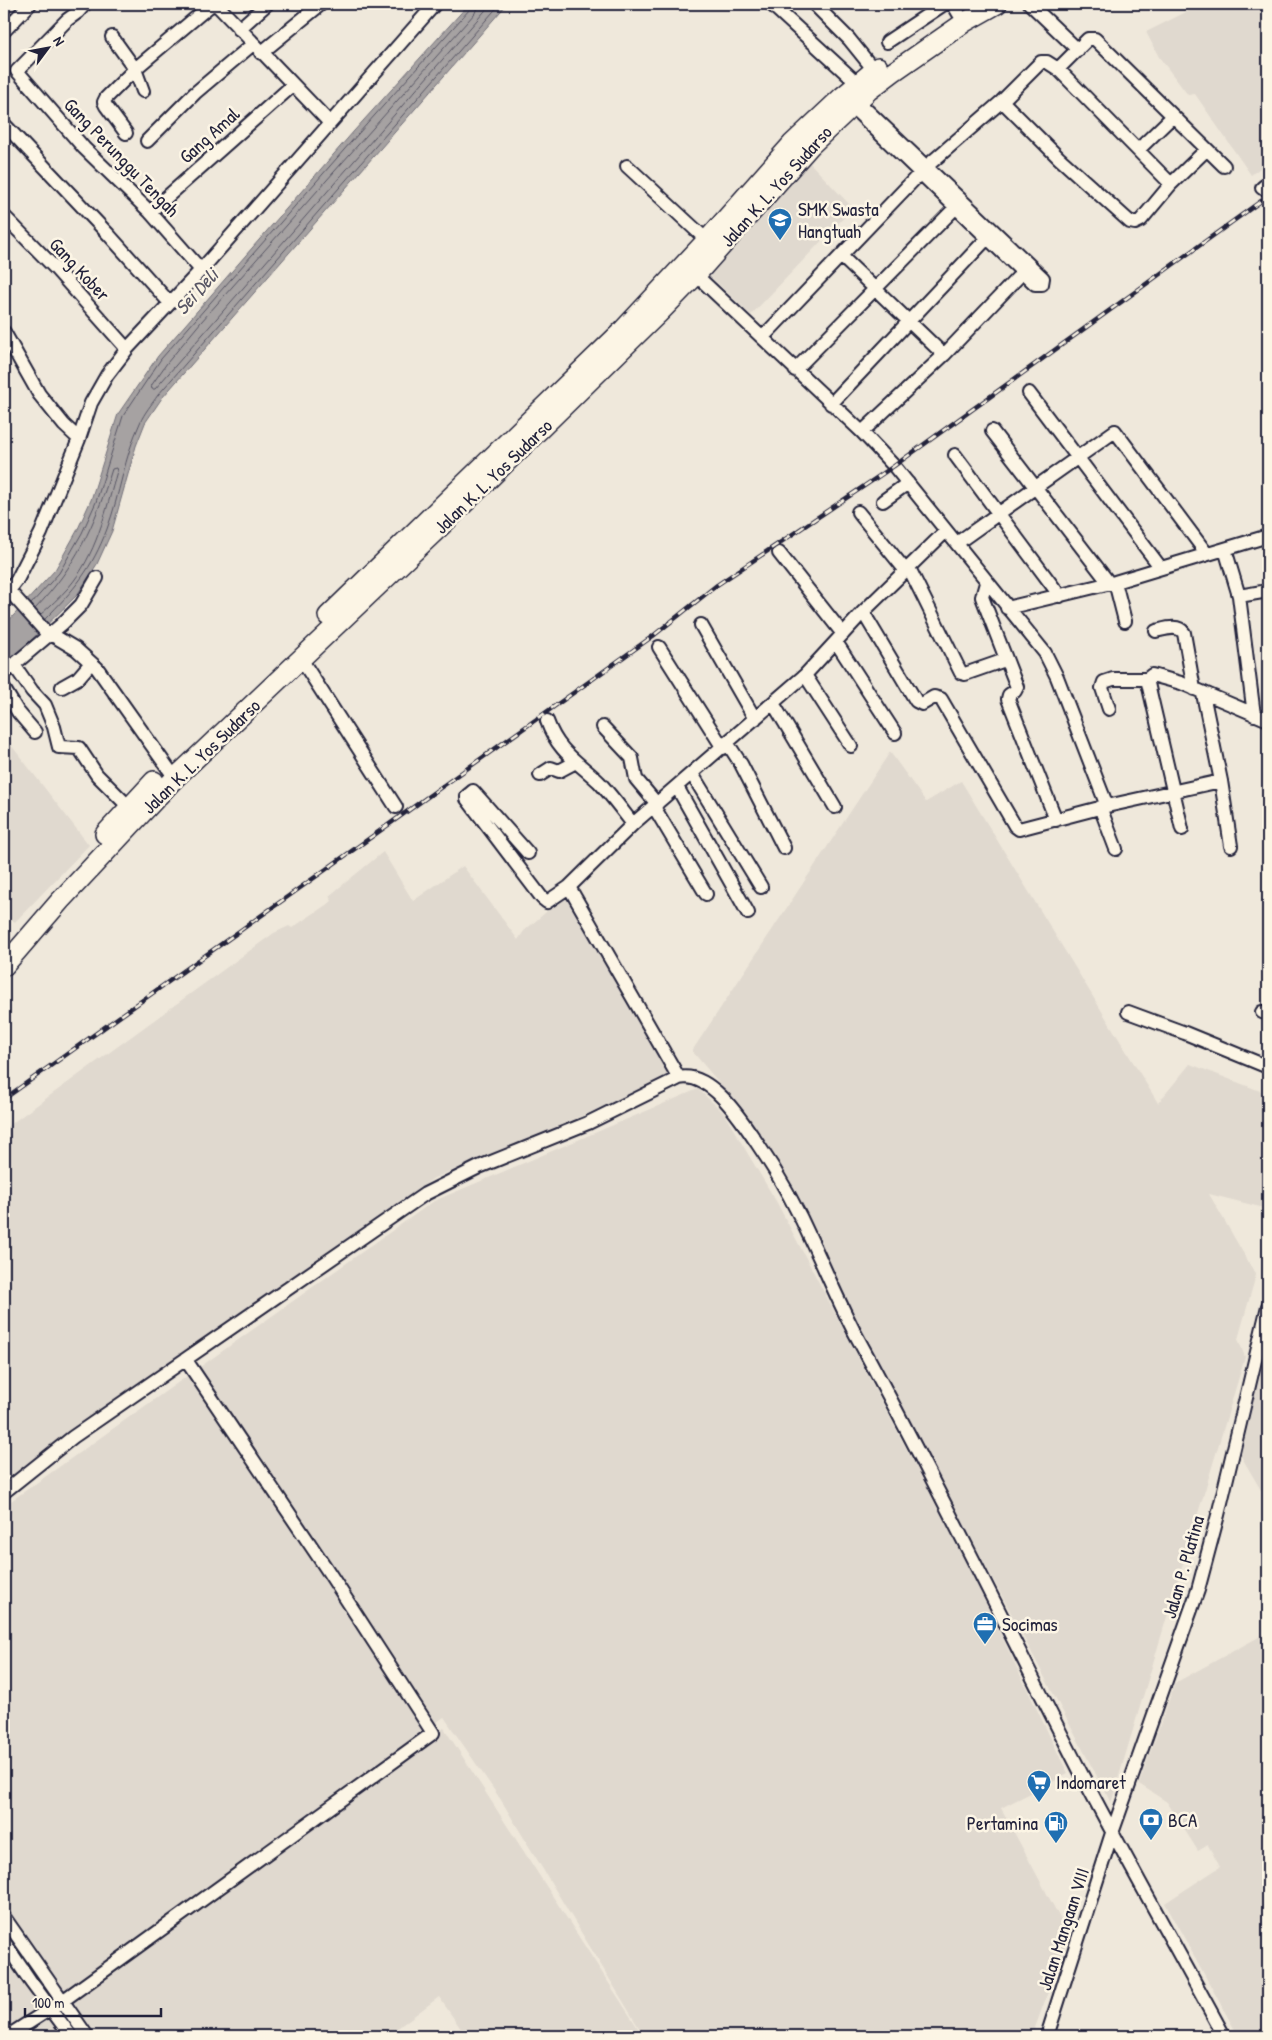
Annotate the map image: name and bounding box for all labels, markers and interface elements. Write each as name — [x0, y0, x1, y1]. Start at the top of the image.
north arrow — [22, 22, 72, 72]
text: N — [49, 33, 70, 50]
street label: Gang Perunggu Tengah — [58, 92, 186, 222]
street label: Gang Amal — [173, 100, 245, 169]
street label: Jalan K. L. Yos Sudarso — [714, 119, 838, 252]
place label: SMK Swasta Hangtuah — [798, 196, 879, 244]
school or university icon: SMK Swasta Hangtuah — [767, 207, 793, 241]
street label: Gang Kober — [44, 232, 117, 307]
water label: Sei Deli — [168, 260, 226, 320]
street label: Jalan K. L. Yos Sudarso — [428, 413, 558, 539]
street label: Jalan K. L. Yos Sudarso — [136, 693, 266, 819]
street label: Jalan P. Platina — [1156, 1512, 1210, 1622]
office icon: Socimas — [972, 1611, 998, 1645]
place label: Socimas — [1002, 1611, 1058, 1637]
supermarket icon: Indomaret — [1026, 1769, 1052, 1803]
place label: Indomaret — [1056, 1769, 1126, 1795]
bank icon: BCA — [1138, 1807, 1164, 1841]
place label: BCA — [1168, 1807, 1197, 1833]
place label: Pertamina — [967, 1810, 1039, 1836]
fuel station icon: Pertamina — [1043, 1810, 1069, 1844]
street label: Jalan Mangaan VIII — [1031, 1864, 1095, 1994]
scale bar — [25, 1985, 161, 2017]
text: 100 m — [32, 1992, 65, 2013]

